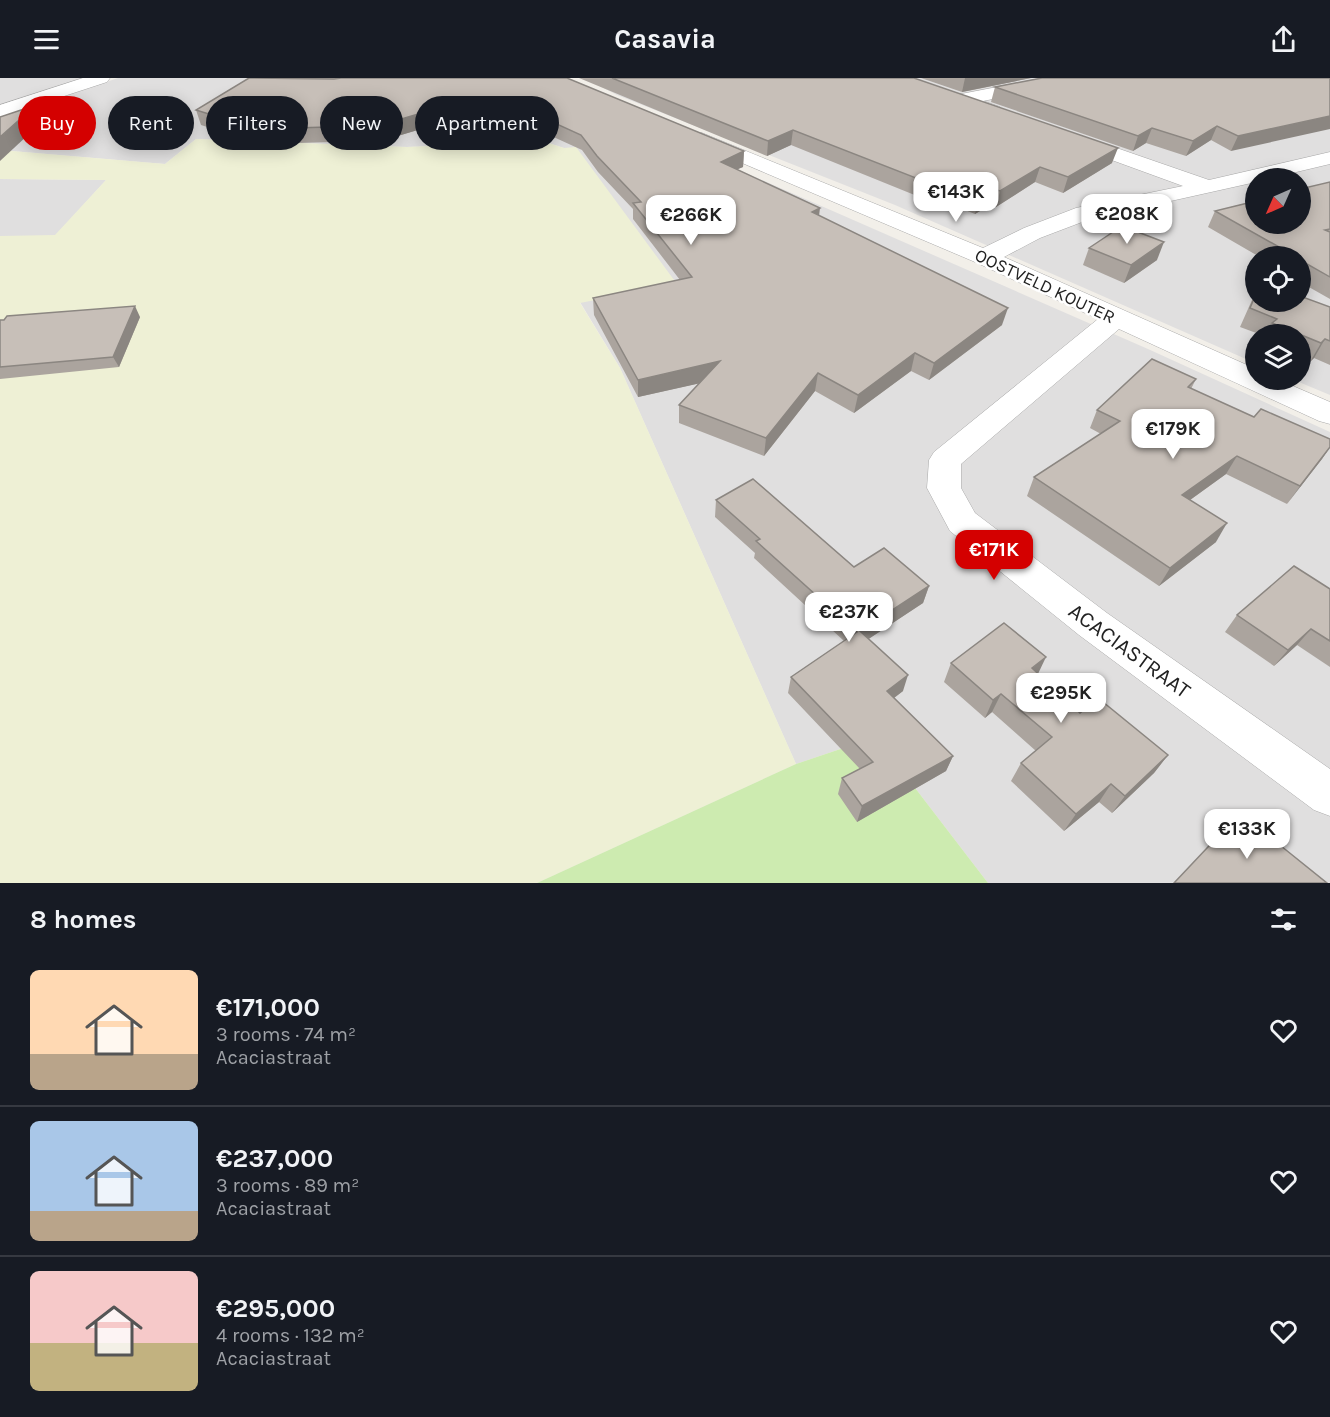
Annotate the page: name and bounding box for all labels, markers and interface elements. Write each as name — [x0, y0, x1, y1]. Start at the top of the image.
icon: menu — [30, 23, 63, 56]
text: Casavia — [614, 23, 716, 55]
icon: share — [1267, 23, 1300, 56]
chip: Buy — [18, 96, 96, 150]
chip: Rent — [108, 96, 194, 150]
chip: Filters — [206, 96, 308, 150]
chip: New — [320, 96, 403, 150]
chip: Apartment — [415, 96, 559, 150]
north arrow — [1245, 168, 1311, 234]
map controls — [1245, 168, 1311, 390]
pin: €143K — [914, 172, 998, 223]
text: €143K — [927, 180, 985, 203]
pin: €208K — [1085, 194, 1169, 245]
pin: €266K — [649, 195, 733, 246]
text: €208K — [1095, 202, 1159, 225]
text: €266K — [660, 203, 722, 226]
street label: OOSTVELD KOUTER — [971, 244, 1119, 328]
button: locate — [1245, 246, 1311, 312]
button: layers — [1245, 324, 1311, 390]
pin: €179K — [1131, 409, 1215, 460]
text: €179K — [1145, 417, 1201, 440]
pin: €171K — [952, 530, 1036, 581]
text: €171K — [969, 538, 1019, 561]
pin: €237K — [807, 592, 891, 643]
street label: ACACIASTRAAT — [1063, 598, 1195, 704]
text: €237K — [819, 600, 879, 623]
pin: €295K — [1019, 673, 1103, 724]
text: €295K — [1030, 681, 1092, 704]
pin: €133K — [1205, 809, 1289, 860]
text: €133K — [1218, 817, 1276, 840]
icon: filters — [1267, 903, 1300, 936]
text: 8 homes — [30, 904, 136, 935]
text: €171,000 — [216, 992, 320, 1023]
icon: home — [78, 994, 150, 1066]
icon: heart — [1267, 1014, 1300, 1047]
text: 3 rooms · 74 m² — [216, 1023, 356, 1046]
text: Acaciastraat — [216, 1046, 331, 1069]
text: €237,000 — [216, 1143, 333, 1174]
icon: home — [78, 1145, 150, 1217]
icon: heart — [1267, 1165, 1300, 1198]
text: 3 rooms · 89 m² — [216, 1174, 359, 1197]
text: Acaciastraat — [216, 1197, 331, 1220]
text: €295,000 — [216, 1293, 335, 1324]
icon: home — [78, 1295, 150, 1367]
icon: heart — [1267, 1315, 1300, 1348]
text: 4 rooms · 132 m² — [216, 1324, 365, 1347]
text: Acaciastraat — [216, 1347, 331, 1370]

